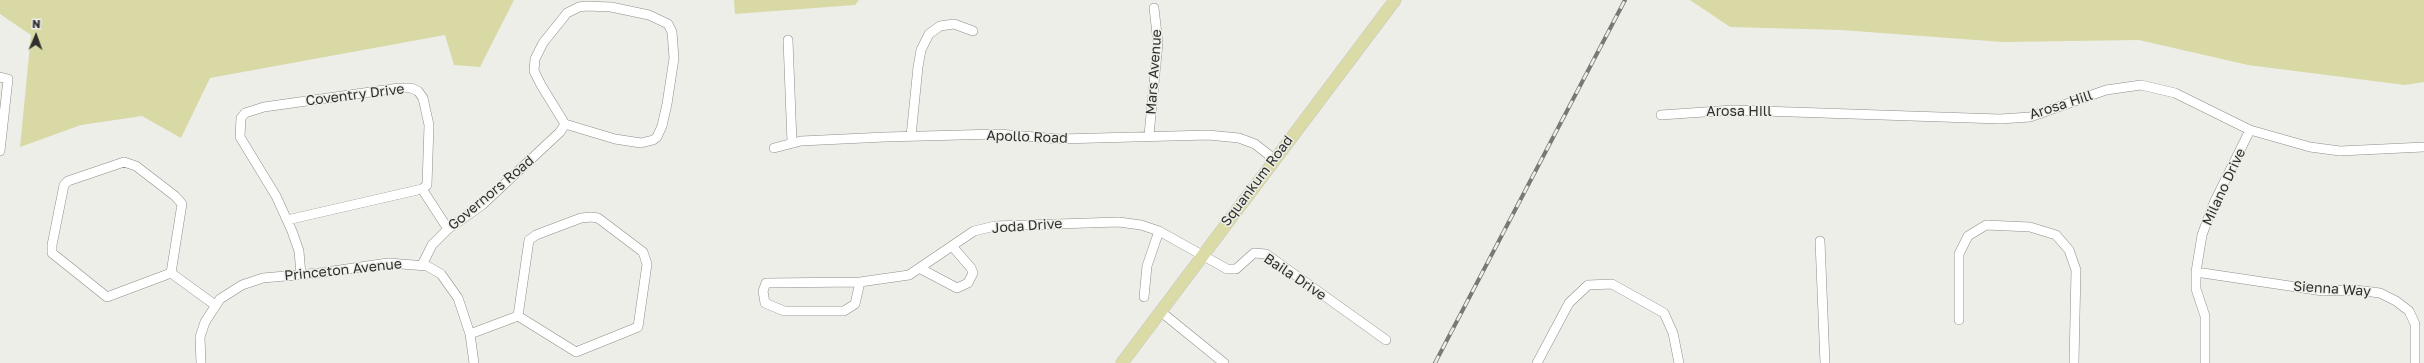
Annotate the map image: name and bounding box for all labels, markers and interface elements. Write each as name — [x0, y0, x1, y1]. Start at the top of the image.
north arrow — [16, 16, 56, 56]
text: N — [32, 17, 41, 30]
street label: Mars Avenue — [1143, 29, 1165, 115]
street label: Coventry Drive — [305, 81, 405, 109]
street label: Arosa Hill — [2027, 87, 2095, 123]
street label: Arosa Hill — [1706, 104, 1772, 120]
street label: Apollo Road — [986, 127, 1068, 147]
street label: Squankum Road — [1217, 132, 1297, 230]
street label: Milano Drive — [2199, 146, 2249, 228]
street label: Governors Road — [445, 152, 537, 234]
street label: Joda Drive — [991, 215, 1063, 237]
street label: Baila Drive — [1261, 250, 1329, 304]
street label: Princeton Avenue — [283, 255, 403, 285]
street label: Sienna Way — [2293, 278, 2371, 300]

